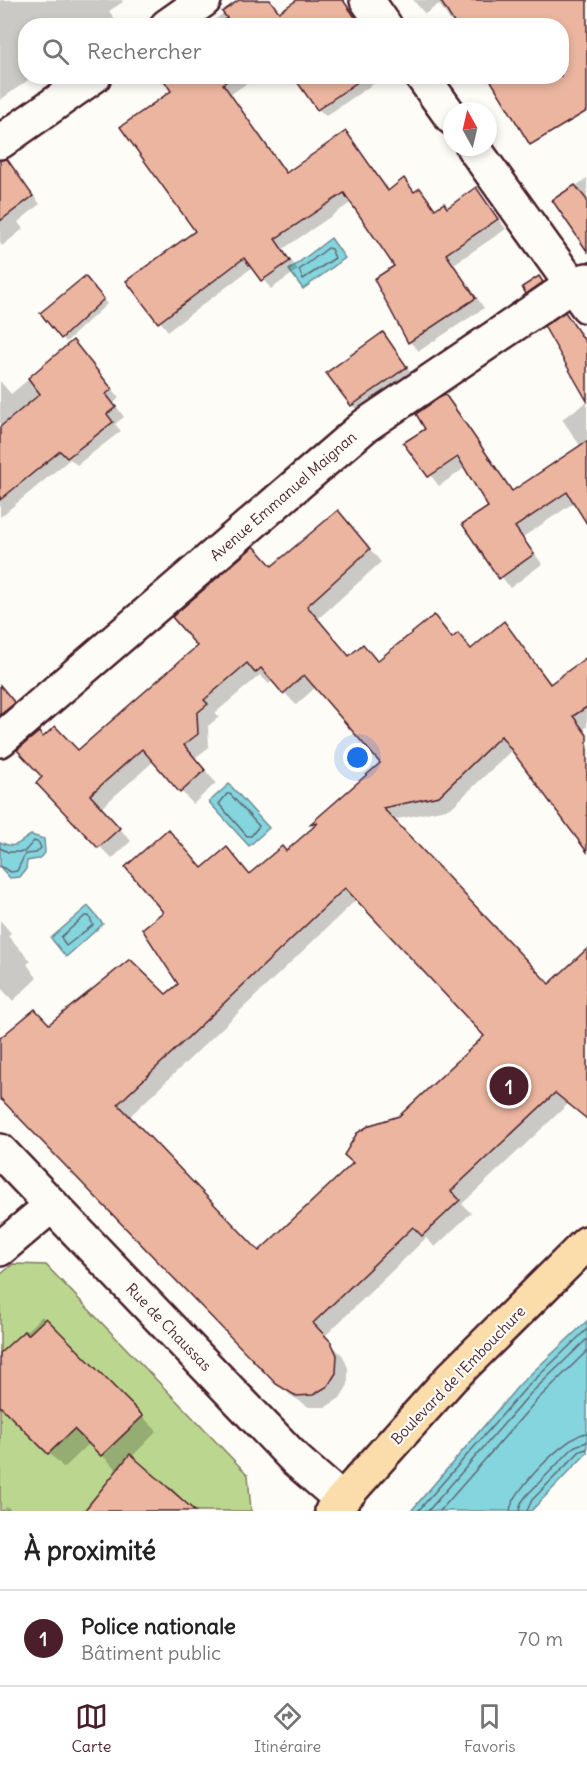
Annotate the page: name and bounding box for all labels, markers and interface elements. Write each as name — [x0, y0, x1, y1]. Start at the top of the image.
search box — [18, 18, 569, 84]
icon: search — [39, 35, 72, 68]
text: Rechercher — [87, 37, 202, 65]
north arrow — [443, 102, 497, 156]
street label: Avenue Emmanuel Maignan — [206, 427, 360, 565]
your location — [343, 743, 372, 772]
pin: 1 — [490, 1064, 528, 1108]
street label: Rue de Chaussas — [122, 1279, 216, 1375]
street label: Boulevard de l'Embouchure — [387, 1302, 529, 1448]
text: À proximité — [24, 1534, 156, 1567]
text: Police nationale — [81, 1612, 236, 1640]
text: 1 — [40, 1626, 47, 1651]
text: 70 m — [518, 1626, 563, 1651]
text: Bâtiment public — [81, 1640, 221, 1665]
tab: Carte — [71, 1700, 111, 1756]
tab: Itinéraire — [254, 1700, 321, 1756]
tab: Favoris — [464, 1700, 516, 1756]

